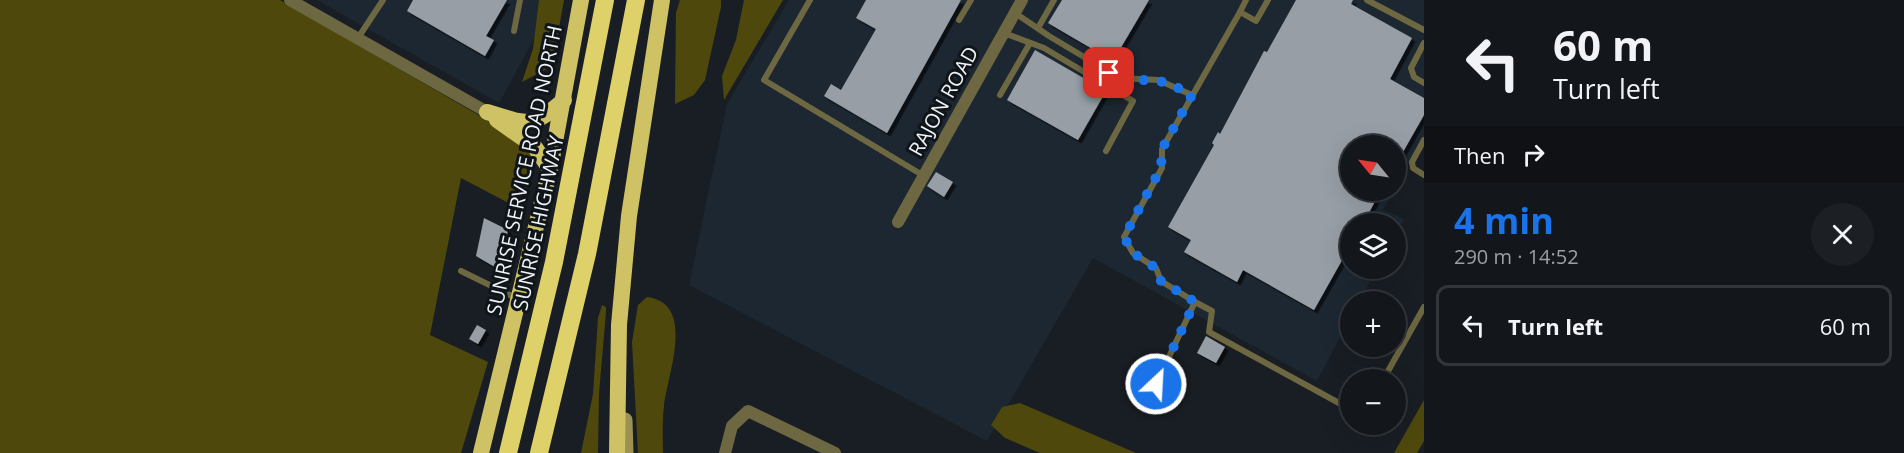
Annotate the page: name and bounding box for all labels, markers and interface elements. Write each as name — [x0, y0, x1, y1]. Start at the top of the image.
text: 60 m — [1553, 16, 1653, 73]
street label: SUNRISE SERVICE ROAD NORTH — [480, 23, 568, 317]
icon: left — [1454, 24, 1532, 102]
street label: RAJON ROAD — [902, 41, 984, 161]
pin — [1083, 47, 1134, 98]
icon: arrive — [1092, 56, 1125, 89]
text: Turn left — [1553, 70, 1660, 107]
street label: SUNRISE HIGHWAY — [506, 132, 570, 313]
north arrow — [1340, 135, 1406, 201]
map controls — [1340, 135, 1406, 435]
icon: right — [1517, 138, 1550, 171]
text: Then — [1454, 140, 1505, 170]
text: 4 min — [1454, 196, 1554, 245]
button: close — [1811, 203, 1874, 266]
button: layers — [1340, 213, 1406, 279]
text: 290 m · 14:52 — [1454, 243, 1579, 270]
button: + — [1340, 291, 1406, 357]
icon: left — [1457, 309, 1490, 342]
text: Turn left — [1508, 311, 1603, 341]
text: 60 m — [1820, 311, 1871, 341]
position arrow — [1124, 352, 1188, 416]
button: − — [1340, 369, 1406, 435]

